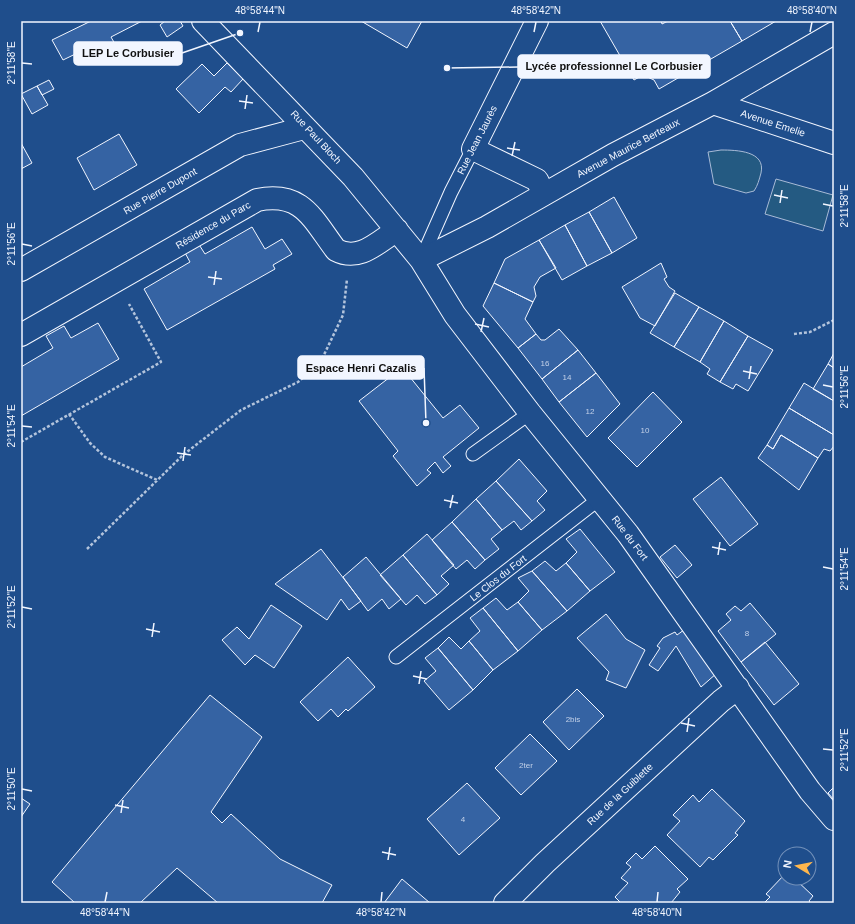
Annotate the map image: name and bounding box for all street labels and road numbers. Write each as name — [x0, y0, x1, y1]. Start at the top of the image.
street label: Rue Jean Jaurès — [455, 104, 499, 176]
street label: Avenue Emelie — [739, 107, 807, 139]
street label: Rue Paul Bloch — [288, 108, 344, 166]
street label: Avenue Maurice Berteaux — [575, 116, 681, 180]
street label: Rue Pierre Dupont — [121, 165, 199, 216]
street label: Résidence du Parc — [174, 199, 252, 251]
street label: Rue du Fort — [610, 514, 650, 563]
street label: Le Clos du Fort — [468, 552, 528, 603]
street label: Rue de la Guiblette — [585, 760, 655, 827]

